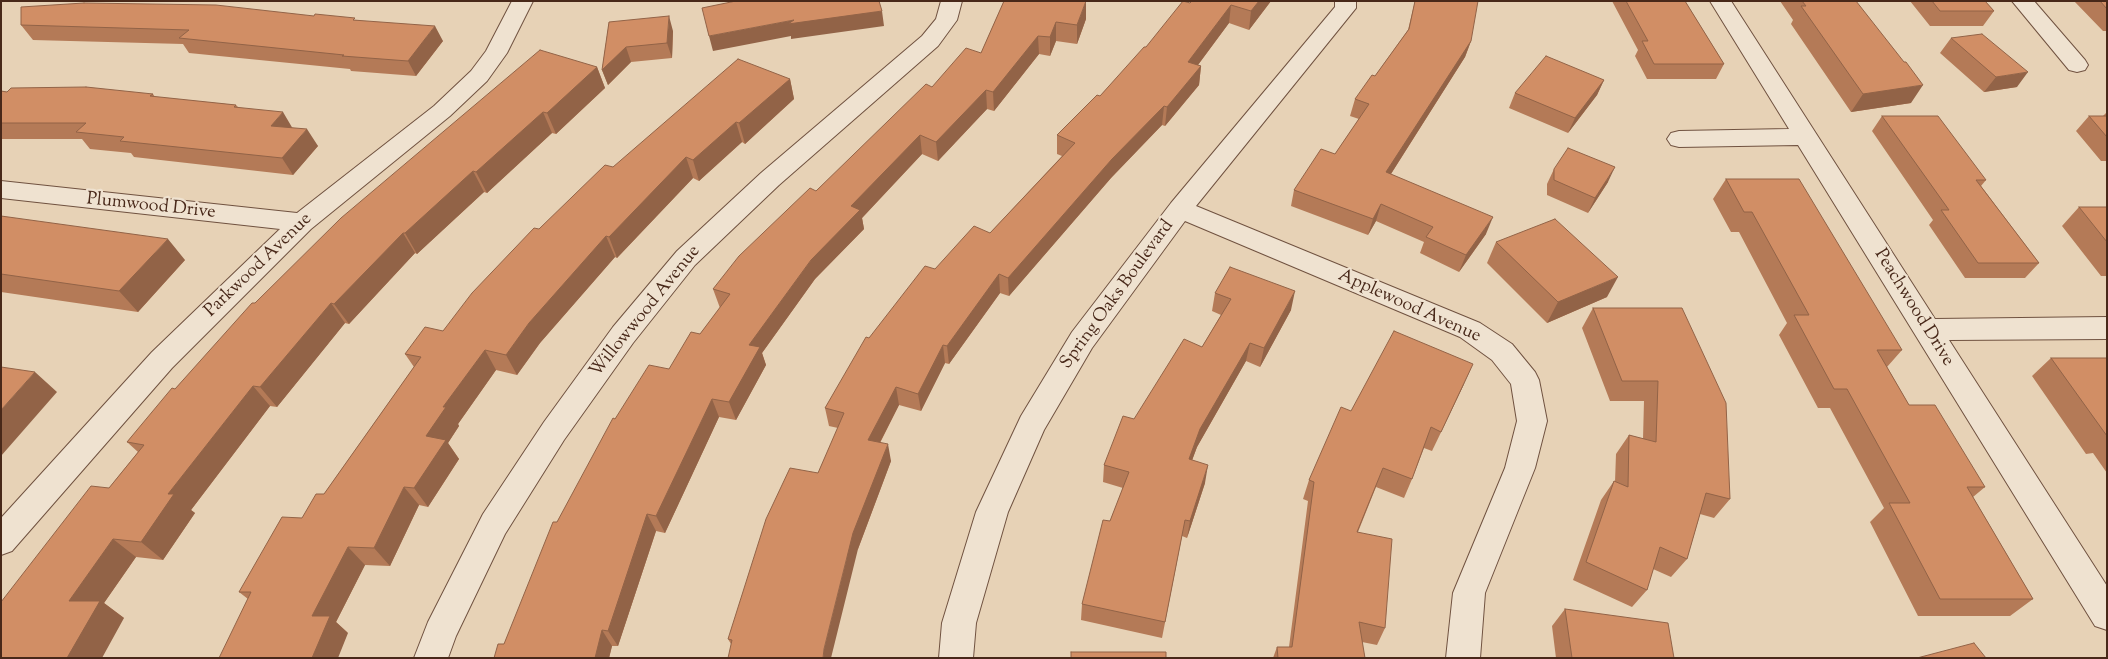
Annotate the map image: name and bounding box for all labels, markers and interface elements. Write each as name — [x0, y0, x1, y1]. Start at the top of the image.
street label: Plumwood Drive — [85, 189, 217, 225]
street label: Parkwood Avenue — [201, 209, 317, 323]
street label: Spring Oaks Boulevard — [1057, 216, 1179, 374]
street label: Willowwood Avenue — [586, 242, 706, 382]
street label: Peachwood Drive — [1868, 245, 1958, 371]
street label: Applewood Avenue — [1334, 266, 1484, 348]

